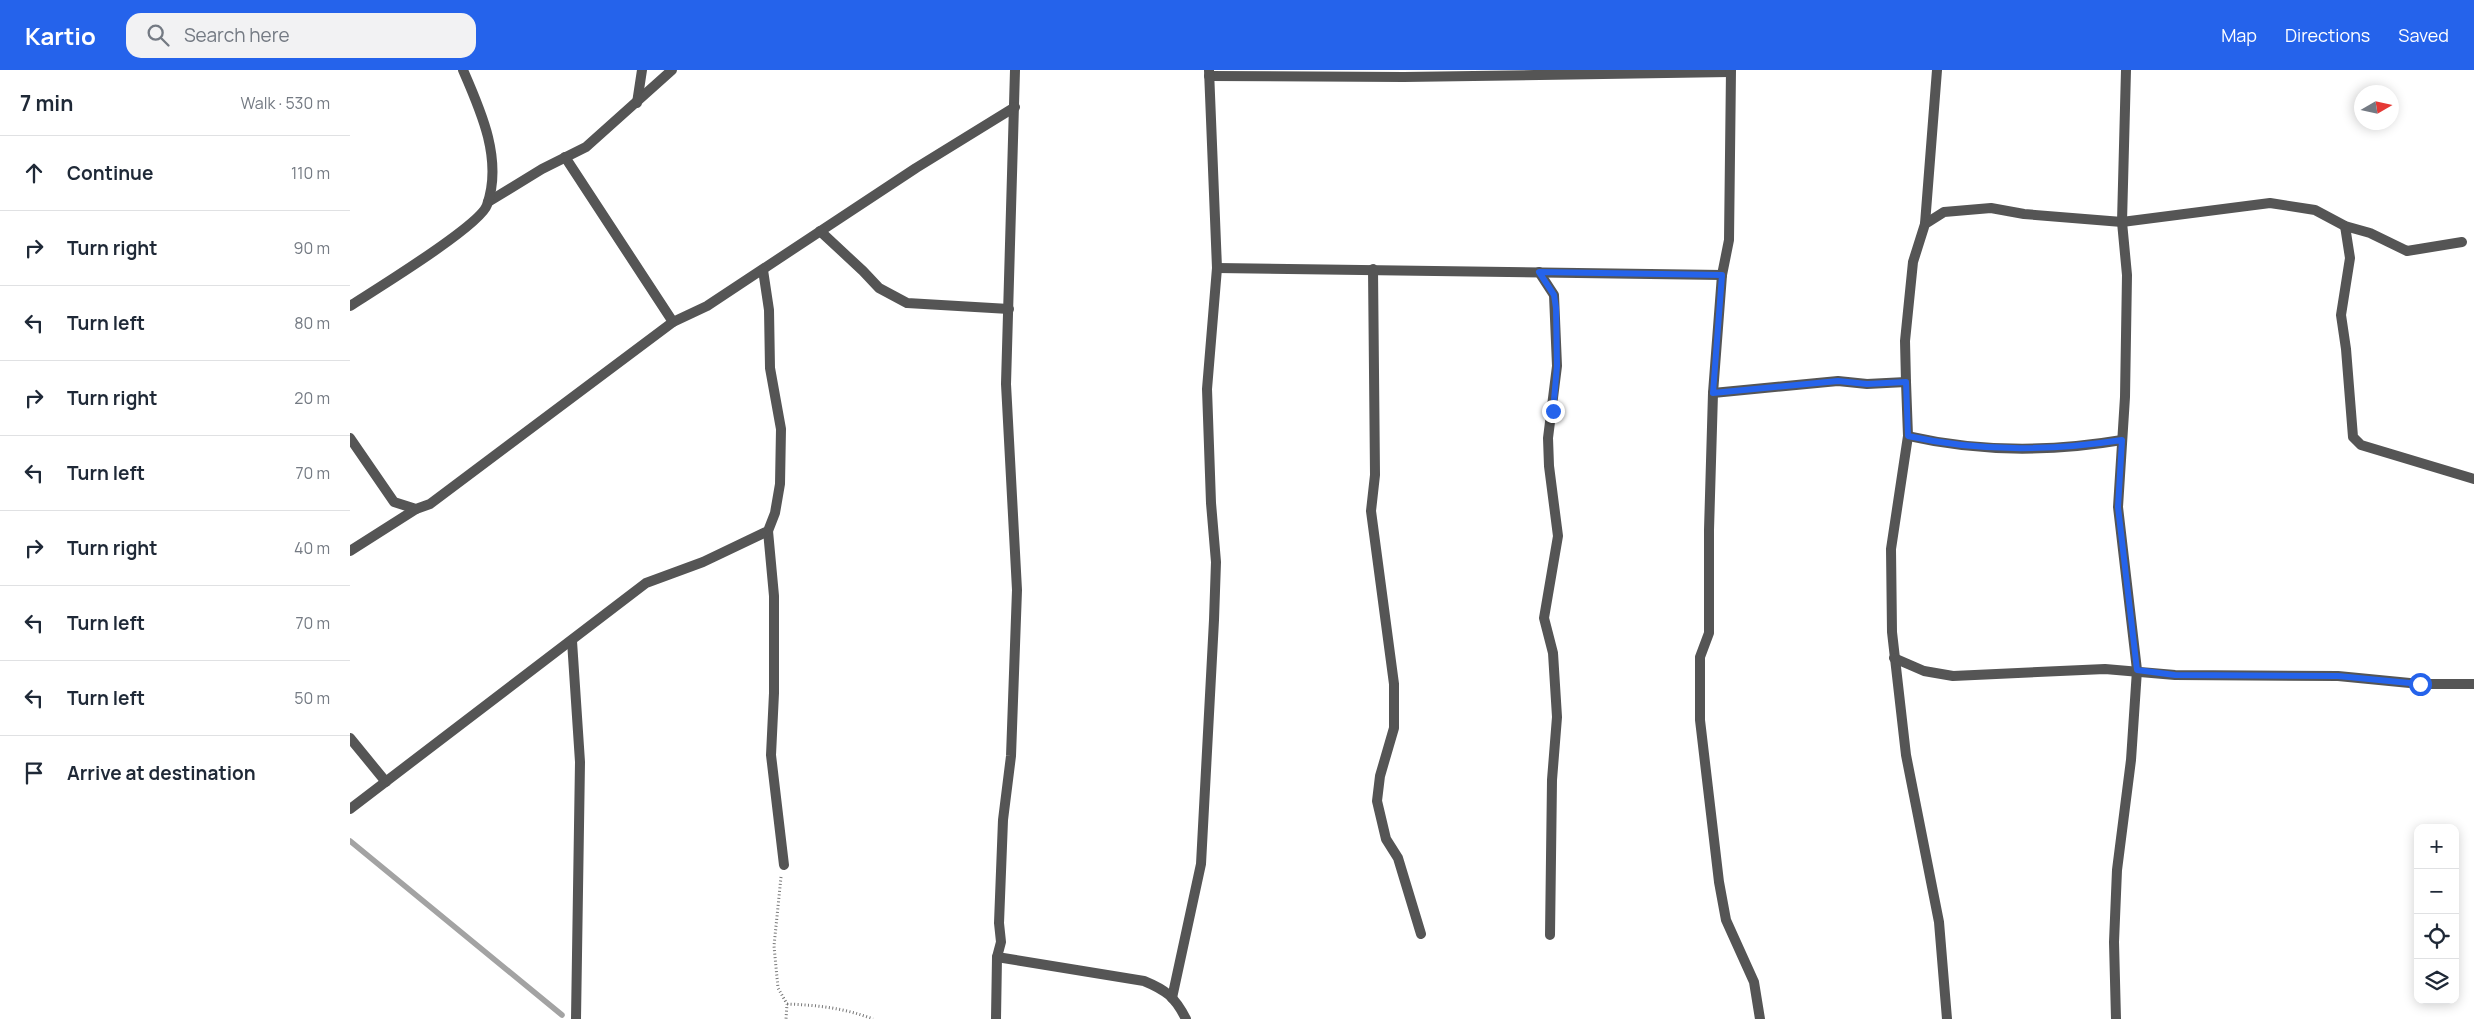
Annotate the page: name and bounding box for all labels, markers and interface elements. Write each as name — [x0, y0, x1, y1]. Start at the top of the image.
search box — [126, 13, 476, 58]
text: Kartio — [25, 19, 96, 52]
icon: search — [144, 21, 172, 49]
text: Search here — [184, 22, 290, 48]
text: Map — [2221, 23, 2257, 47]
text: Directions — [2285, 23, 2370, 47]
text: Saved — [2398, 23, 2449, 47]
north arrow — [2354, 85, 2399, 130]
text: 7 min — [20, 89, 73, 117]
text: Walk · 530 m — [241, 92, 330, 114]
icon: ahead — [20, 159, 48, 187]
text: Continue — [67, 160, 153, 186]
text: 110 m — [291, 162, 330, 184]
icon: right — [20, 234, 48, 262]
text: Turn right — [67, 235, 157, 261]
text: 90 m — [294, 237, 330, 259]
icon: left — [20, 309, 48, 337]
text: Turn left — [67, 310, 145, 336]
text: 80 m — [294, 312, 330, 334]
icon: right — [20, 384, 48, 412]
text: Turn right — [67, 385, 157, 411]
text: 20 m — [294, 387, 330, 409]
route end — [1542, 400, 1565, 423]
icon: left — [20, 459, 48, 487]
text: Turn left — [67, 460, 145, 486]
text: 70 m — [295, 462, 330, 484]
icon: right — [20, 534, 48, 562]
text: Turn right — [67, 535, 157, 561]
text: 40 m — [294, 537, 330, 559]
icon: left — [20, 609, 48, 637]
text: Turn left — [67, 610, 145, 636]
text: 70 m — [295, 612, 330, 634]
route start — [2409, 673, 2432, 696]
icon: left — [20, 684, 48, 712]
text: Turn left — [67, 685, 145, 711]
text: 50 m — [294, 687, 330, 709]
icon: arrive — [20, 759, 48, 787]
text: Arrive at destination — [67, 760, 256, 786]
map controls — [2414, 824, 2459, 1004]
button: + — [2414, 824, 2459, 869]
button: − — [2414, 869, 2459, 914]
button: locate — [2414, 914, 2459, 959]
button: layers — [2414, 959, 2459, 1004]

